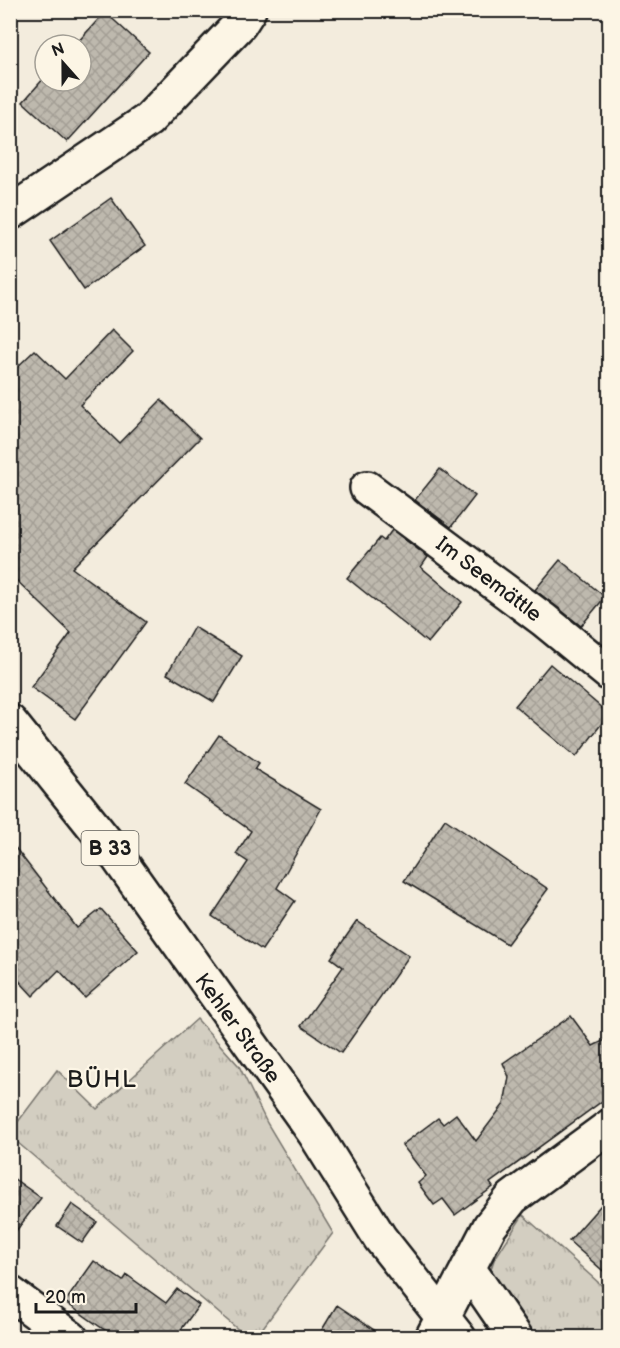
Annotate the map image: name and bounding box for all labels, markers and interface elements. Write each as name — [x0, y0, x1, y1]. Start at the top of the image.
north arrow — [33, 33, 93, 93]
text: N — [49, 39, 67, 61]
street label: Im Seemättle — [431, 532, 546, 627]
road number: B 33 — [82, 831, 138, 865]
street label: Kehler Straße — [189, 969, 286, 1088]
district label: BÜHL — [67, 1065, 137, 1094]
scale bar — [36, 1276, 136, 1314]
text: 20 m — [45, 1287, 86, 1308]

